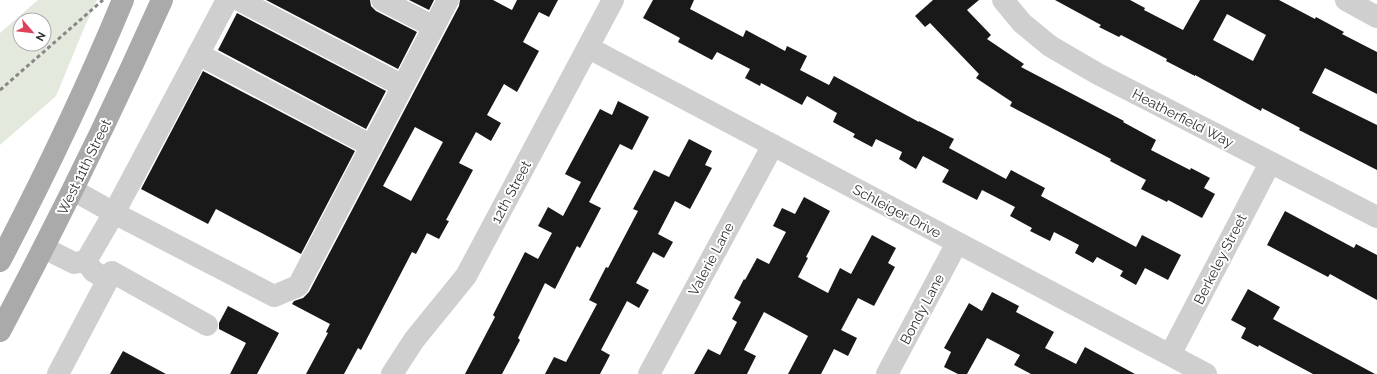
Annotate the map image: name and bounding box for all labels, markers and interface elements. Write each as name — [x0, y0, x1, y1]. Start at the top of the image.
north arrow — [12, 12, 52, 52]
text: N — [33, 30, 48, 43]
street label: Heatherfield Way — [1130, 86, 1237, 151]
street label: West 11th Street — [54, 116, 114, 217]
street label: 12th Street — [488, 158, 534, 226]
street label: Schleiger Drive — [850, 181, 944, 241]
street label: Berkeley Street — [1190, 211, 1250, 307]
street label: Valerie Lane — [685, 220, 737, 298]
street label: Bondy Lane — [897, 271, 947, 347]

